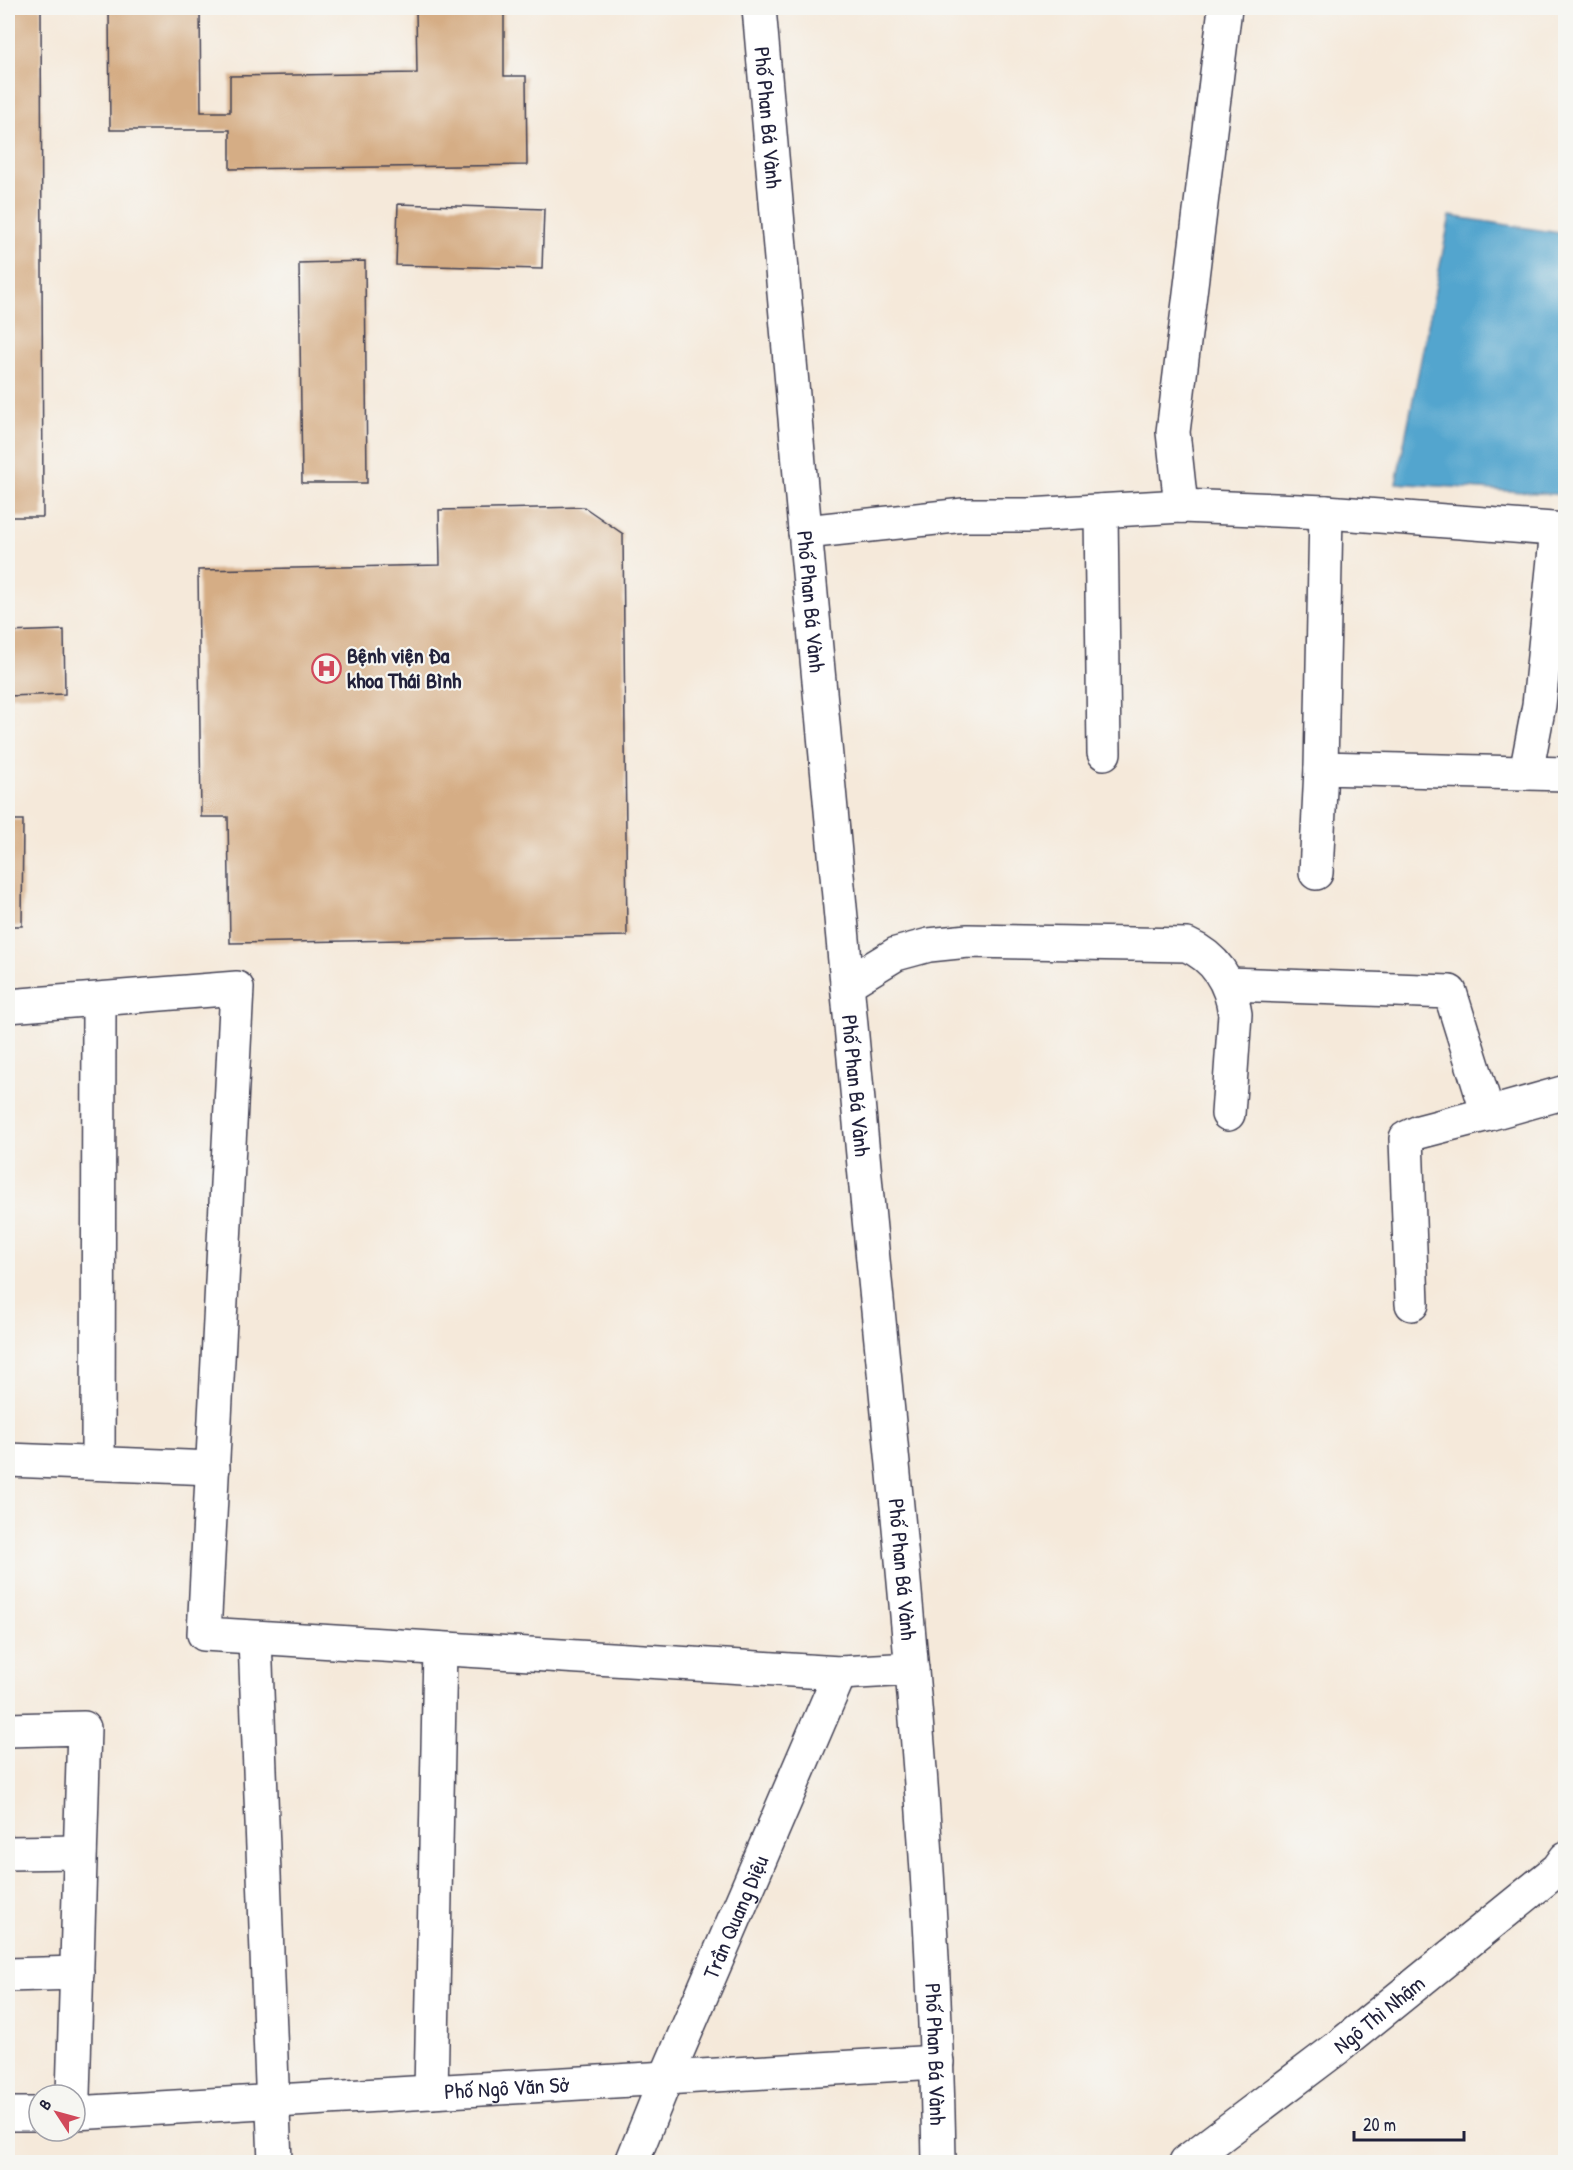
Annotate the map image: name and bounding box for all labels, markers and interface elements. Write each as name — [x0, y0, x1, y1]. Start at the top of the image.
street label: Phố Phan Bá Vành — [747, 45, 790, 190]
street label: Phố Phan Bá Vành — [790, 529, 833, 674]
place label: Bệnh viện Đa khoa Thái Bình — [347, 640, 462, 695]
hospital icon: Bệnh viện Đa khoa Thái Bình — [310, 652, 342, 684]
street label: Phố Phan Bá Vành — [835, 1013, 878, 1158]
street label: Phố Phan Bá Vành — [881, 1497, 924, 1642]
street label: Trần Quang Diệu — [695, 1850, 775, 1983]
street label: Ngô Thì Nhậm — [1327, 1968, 1431, 2060]
street label: Phố Phan Bá Vành — [918, 1982, 953, 2126]
street label: Phố Ngô Văn Sở — [443, 2069, 570, 2106]
north arrow — [27, 2083, 87, 2143]
text: B — [34, 2094, 56, 2114]
scale bar — [1354, 2104, 1464, 2142]
text: 20 m — [1363, 2112, 1396, 2137]

